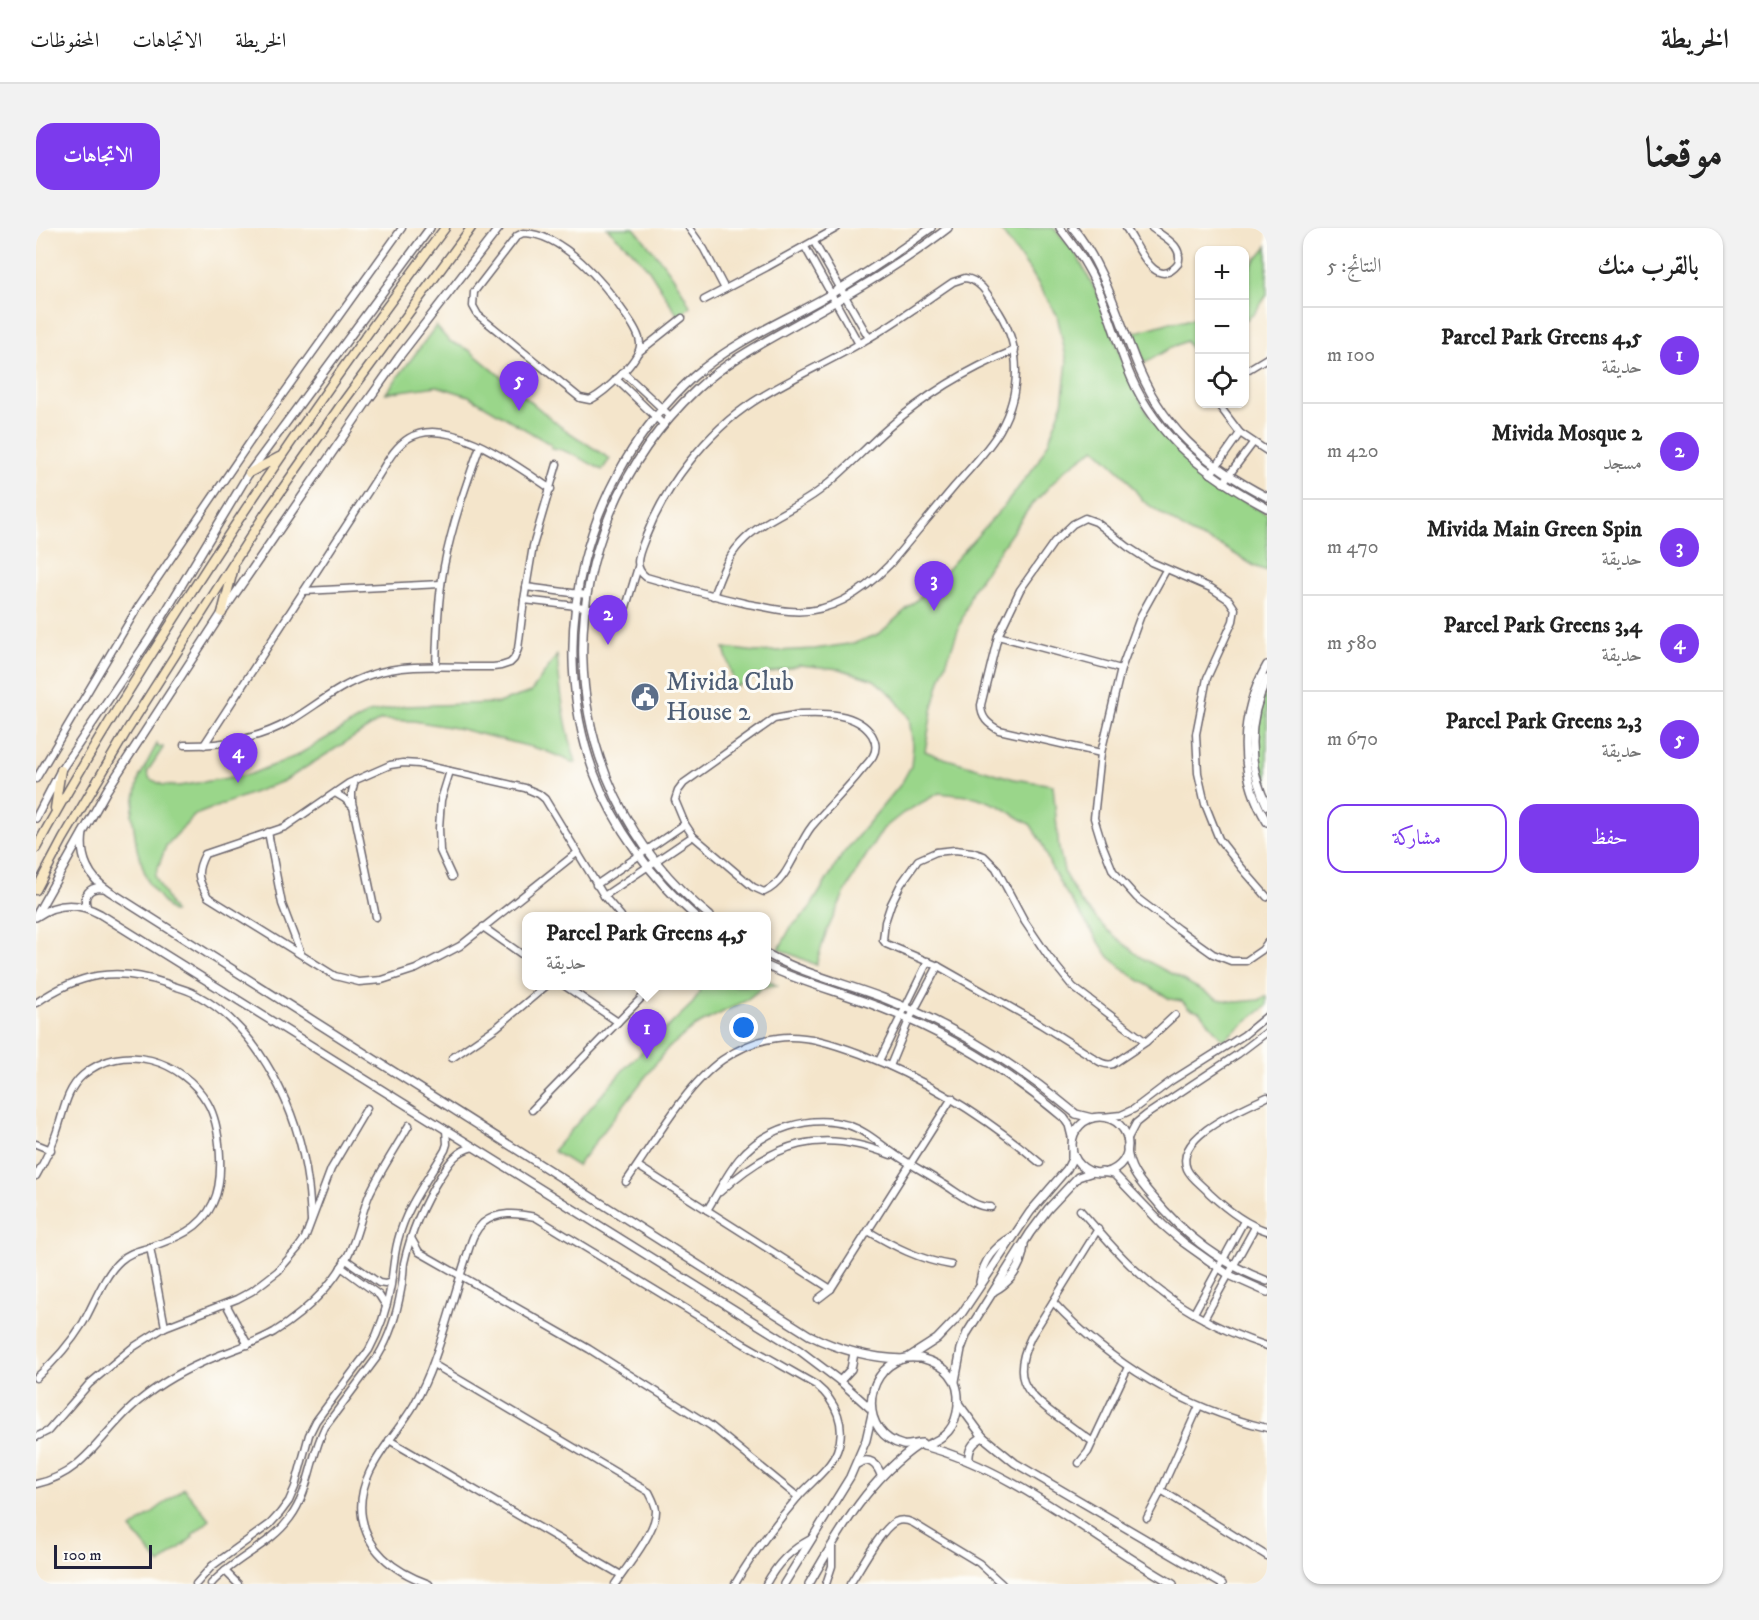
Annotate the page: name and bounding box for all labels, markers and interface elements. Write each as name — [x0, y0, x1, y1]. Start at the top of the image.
text: الخريطة — [1661, 22, 1729, 57]
text: المحفوظات — [30, 28, 99, 54]
text: الاتجاهات — [132, 28, 202, 54]
text: الخريطة — [235, 28, 286, 54]
button: الاتجاهات — [36, 123, 160, 190]
text: موقعنا — [1645, 128, 1723, 180]
map controls — [1195, 246, 1249, 408]
button: + — [1195, 246, 1249, 300]
text: بالقرب منك — [1597, 250, 1699, 283]
text: النتائج: 5 — [1327, 254, 1382, 279]
button: − — [1195, 300, 1249, 354]
text: Parcel Park Greens 4,5 — [1441, 324, 1642, 351]
text: 100 m — [1327, 343, 1375, 368]
text: 1 — [1676, 343, 1683, 368]
button: locate — [1195, 354, 1249, 408]
text: حديقة — [1602, 355, 1642, 380]
pin: 5 — [500, 362, 538, 411]
text: Mivida Mosque 2 — [1492, 420, 1642, 447]
text: 420 m — [1327, 439, 1378, 464]
text: 2 — [1675, 439, 1684, 464]
text: مسجد — [1603, 451, 1642, 476]
text: Mivida Main Green Spin — [1427, 516, 1642, 543]
text: 470 m — [1327, 535, 1379, 560]
text: 3 — [1676, 535, 1683, 560]
text: حديقة — [1602, 547, 1642, 572]
pin: 3 — [914, 562, 954, 611]
pin: 2 — [588, 596, 628, 645]
text: Parcel Park Greens 3,4 — [1443, 612, 1642, 639]
text: 580 m — [1327, 631, 1377, 656]
text: 4 — [1674, 631, 1685, 656]
text: حديقة — [1602, 643, 1642, 668]
place label: Mivida Club House 2 — [666, 666, 794, 729]
public building icon: Mivida Club House 2 — [629, 681, 661, 713]
text: Parcel Park Greens 2,3 — [1446, 708, 1642, 735]
text: 670 m — [1327, 727, 1378, 752]
text: 5 — [1675, 727, 1684, 752]
pin: 4 — [218, 734, 258, 783]
text: حديقة — [1602, 739, 1642, 764]
button: مشاركة — [1327, 804, 1507, 873]
button: حفظ — [1519, 804, 1699, 873]
popup — [522, 912, 771, 990]
text: Parcel Park Greens 4,5 — [546, 920, 747, 947]
text: حديقة — [546, 951, 586, 976]
pin: 1 — [628, 1010, 666, 1059]
your location — [729, 1013, 758, 1042]
scale bar — [54, 1542, 152, 1570]
text: 100 m — [63, 1545, 102, 1565]

